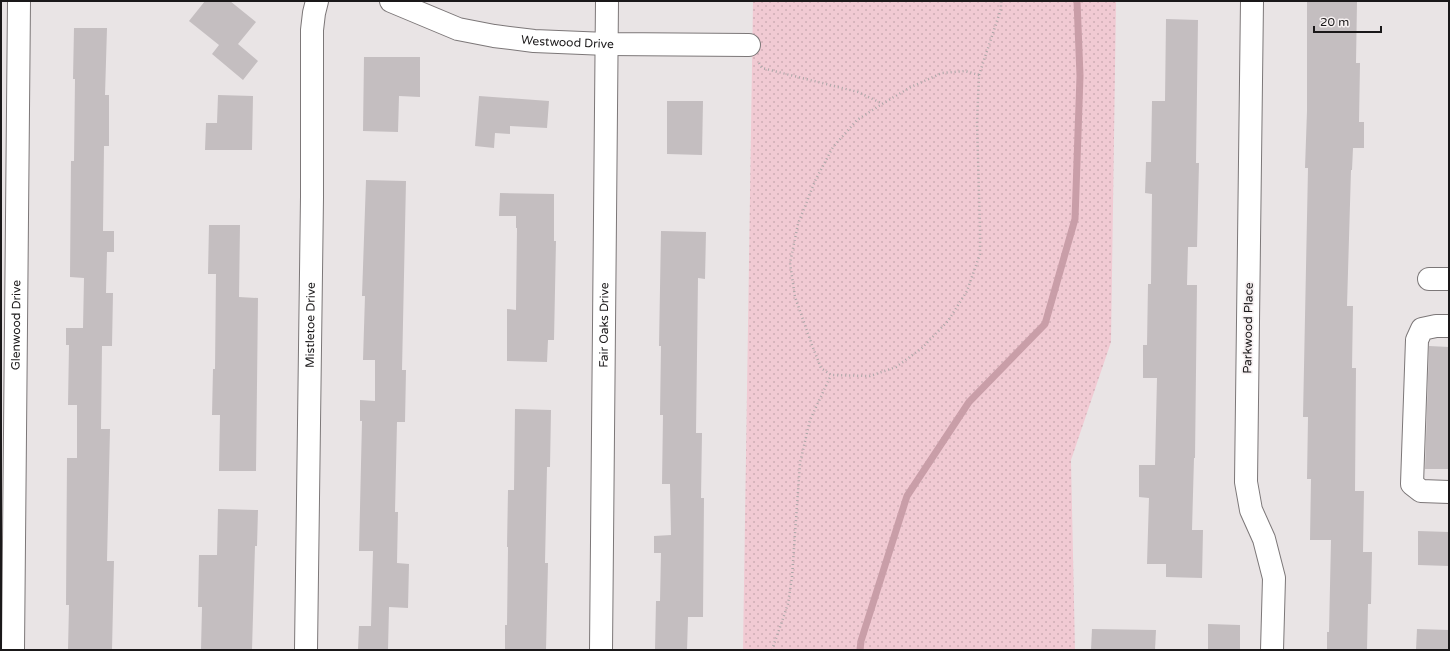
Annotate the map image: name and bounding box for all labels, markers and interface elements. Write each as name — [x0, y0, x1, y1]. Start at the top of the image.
scale bar — [1314, 8, 1381, 34]
text: 20 m — [1320, 15, 1349, 29]
street label: Westwood Drive — [520, 32, 614, 51]
street label: Glenwood Drive — [9, 280, 23, 370]
street label: Mistletoe Drive — [303, 282, 318, 368]
street label: Fair Oaks Drive — [597, 282, 611, 368]
street label: Parkwood Place — [1240, 282, 1256, 374]

